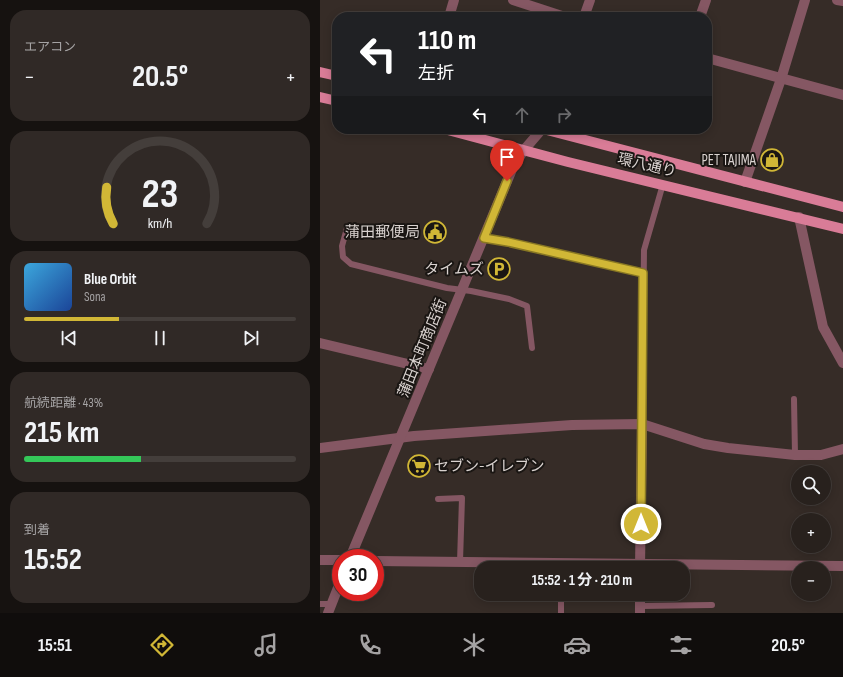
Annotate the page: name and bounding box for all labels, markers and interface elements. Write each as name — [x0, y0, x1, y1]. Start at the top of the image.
text: 110 m — [418, 24, 476, 57]
icon: left — [352, 28, 404, 80]
text: エアコン — [24, 39, 76, 55]
text: 20.5° — [132, 59, 188, 95]
text: 左折 — [418, 63, 454, 84]
text: − — [24, 64, 35, 91]
text: + — [285, 64, 296, 91]
icon: left — [469, 104, 491, 126]
icon: ahead — [511, 104, 533, 126]
icon: right — [553, 104, 575, 126]
pin — [490, 140, 524, 181]
icon: arrive — [496, 146, 518, 168]
shop icon: PET TAJIMA — [759, 147, 785, 173]
street label: 環八通り — [616, 149, 678, 181]
place label: PET TAJIMA — [702, 151, 757, 170]
text: 23 — [142, 170, 178, 219]
text: km/h — [148, 214, 172, 231]
public building icon: 蒲田郵便局 — [422, 219, 448, 245]
place label: 蒲田郵便局 — [345, 223, 420, 242]
parking icon: タイムズ — [486, 256, 512, 282]
place label: タイムズ — [424, 260, 484, 279]
text: Blue Orbit — [84, 270, 136, 289]
text: Sona — [84, 289, 106, 305]
street label: 蒲田本町商店街 — [394, 296, 451, 400]
icon: previous — [58, 327, 80, 349]
icon: pause — [149, 327, 171, 349]
icon: next — [240, 327, 262, 349]
text: 航続距離 · 43% — [24, 395, 103, 411]
text: 215 km — [24, 415, 99, 451]
supermarket icon: セブン-イレブン — [406, 453, 432, 479]
place label: セブン-イレブン — [434, 457, 545, 476]
map controls — [791, 465, 831, 601]
button: search — [791, 465, 831, 505]
position arrow — [620, 503, 662, 545]
button: + — [791, 513, 831, 553]
text: 到着 — [24, 522, 50, 538]
text: 15:52 — [24, 542, 82, 578]
speed limit sign: 30 — [332, 549, 384, 601]
button: − — [791, 561, 831, 601]
text: 15:52 · 1 分 · 210 m — [532, 571, 632, 590]
icon: directions — [148, 631, 176, 659]
icon: music — [252, 631, 280, 659]
icon: phone — [356, 631, 384, 659]
icon: climate — [460, 631, 488, 659]
icon: car — [563, 631, 591, 659]
icon: filters — [667, 631, 695, 659]
text: 15:51 — [38, 635, 72, 656]
text: 20.5° — [771, 635, 805, 656]

